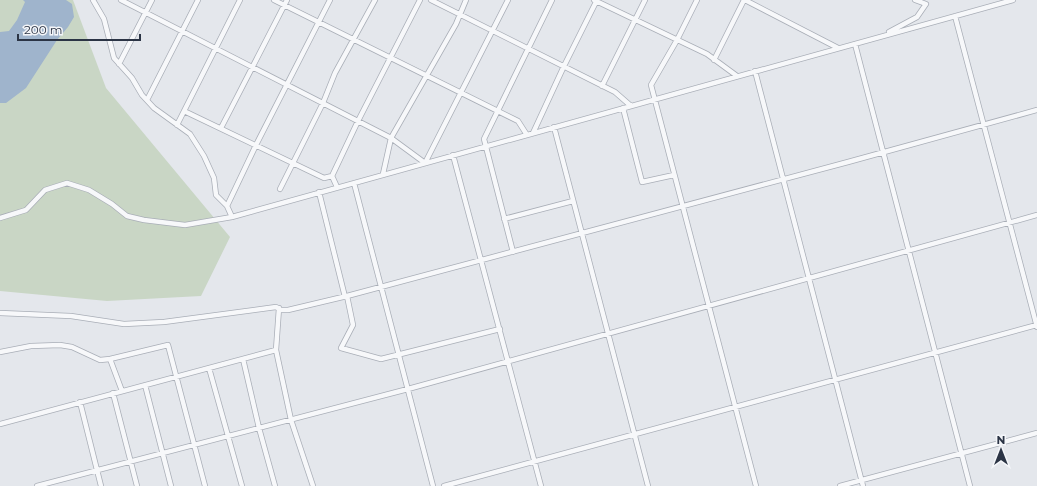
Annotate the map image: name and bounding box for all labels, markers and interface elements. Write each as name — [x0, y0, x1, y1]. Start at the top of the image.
scale bar — [18, 16, 140, 42]
text: 200 m — [24, 22, 63, 37]
north arrow — [981, 430, 1021, 470]
text: N — [997, 433, 1005, 447]

